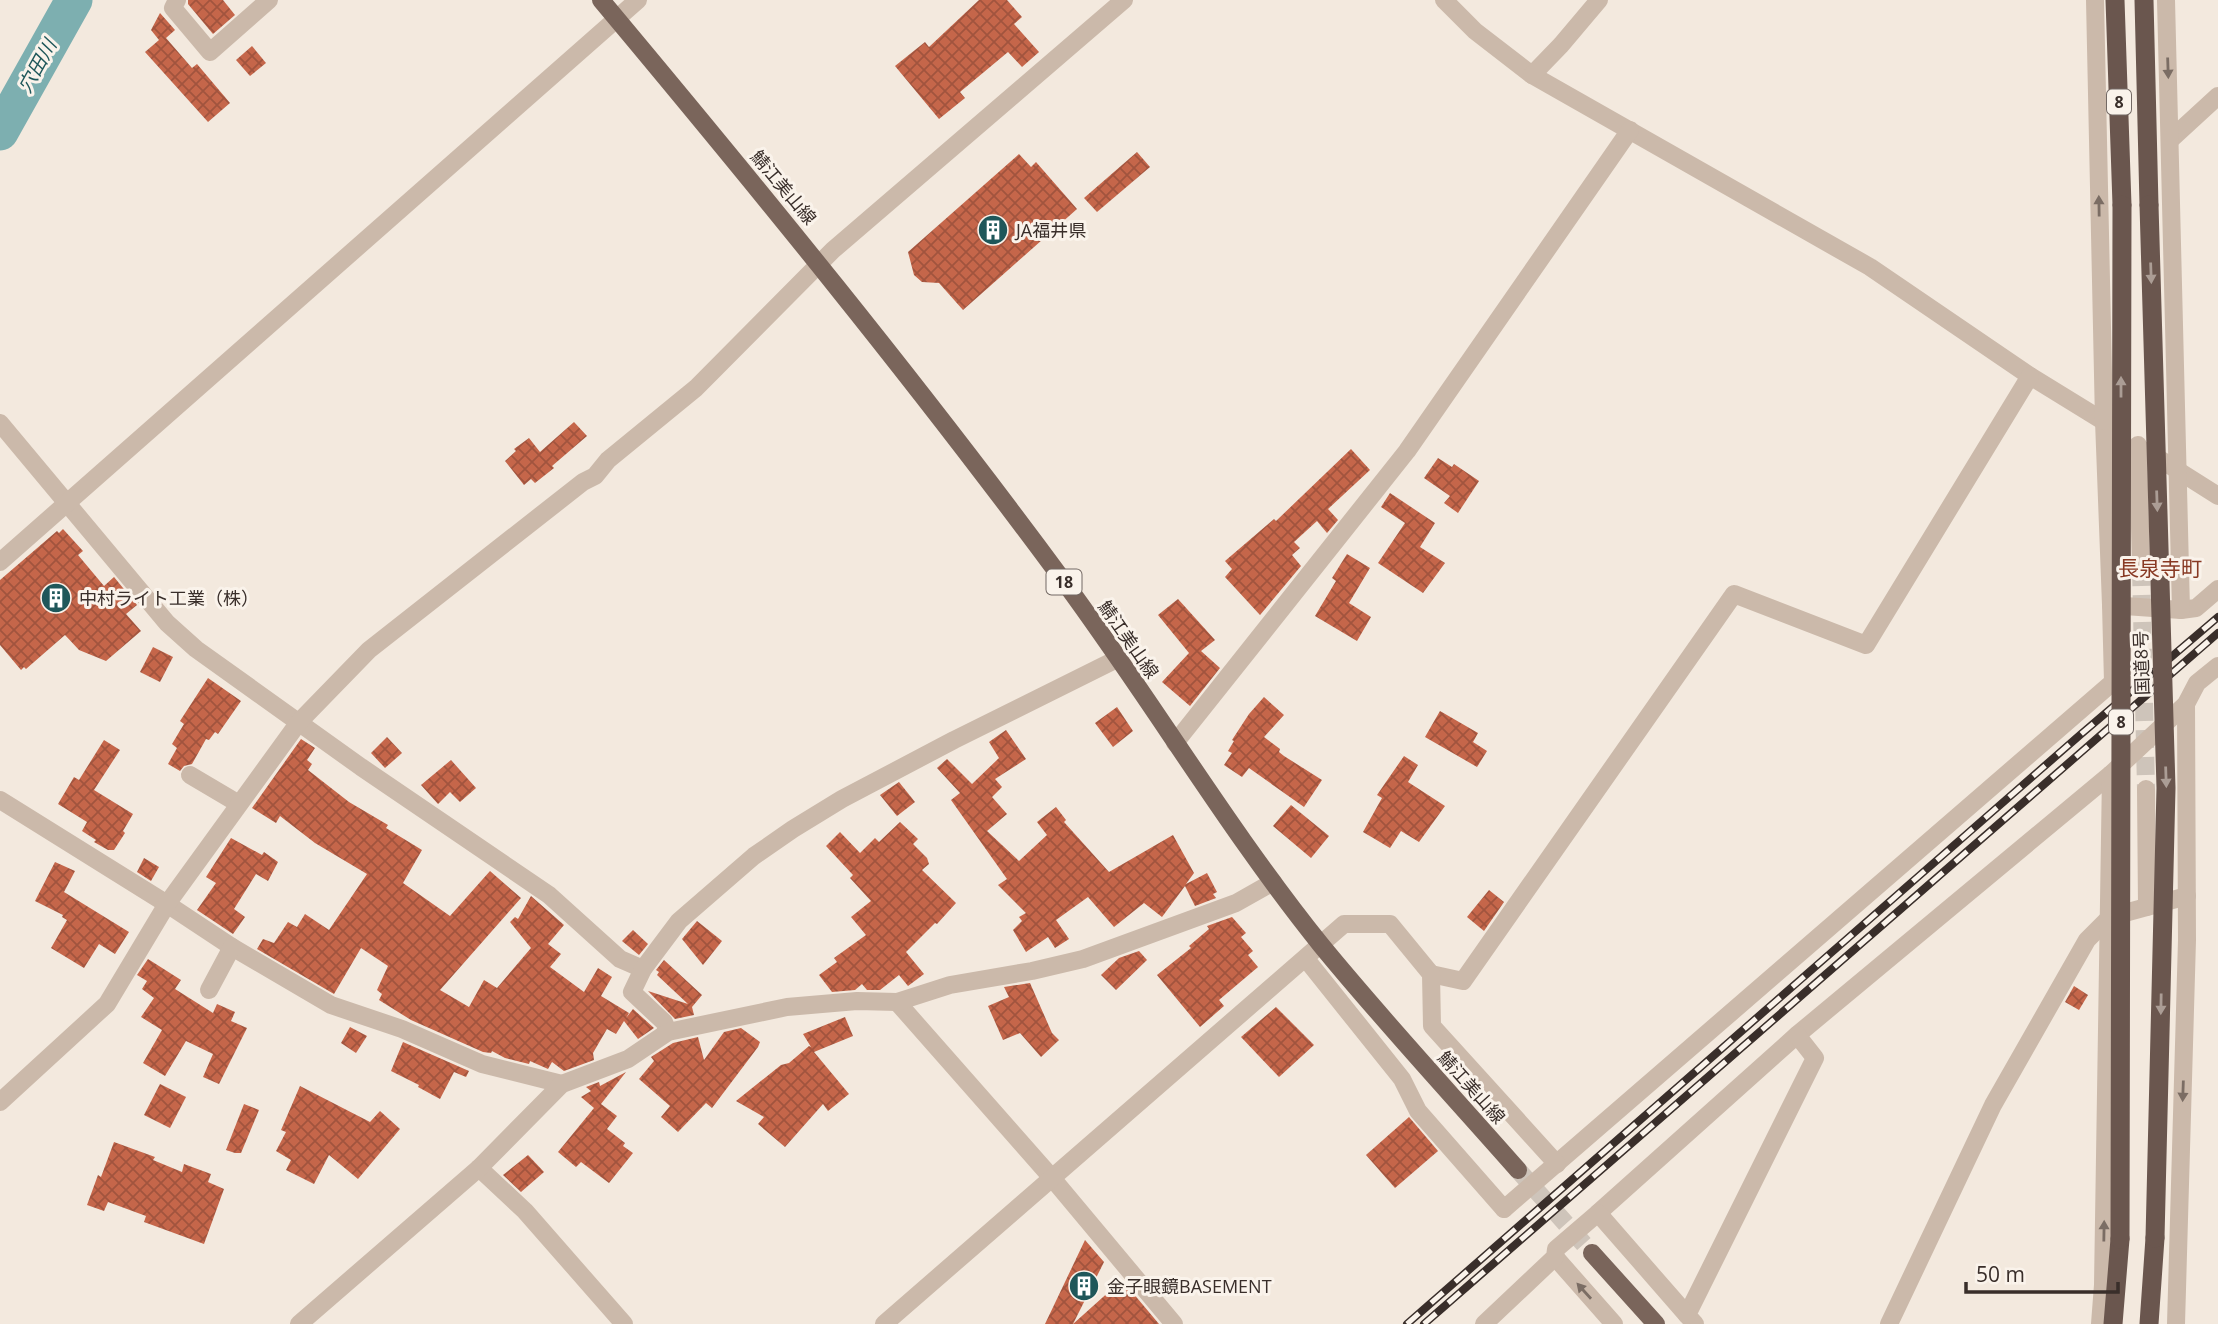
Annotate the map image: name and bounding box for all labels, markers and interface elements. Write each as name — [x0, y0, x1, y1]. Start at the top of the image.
water label: 穴田川 — [12, 33, 63, 97]
one-way arrow — [2162, 57, 2173, 79]
road number: 8 — [2107, 90, 2131, 114]
street label: 鯖江美山線 — [746, 145, 822, 229]
one-way arrow — [2093, 194, 2105, 216]
building icon: JA福井県 — [976, 213, 1010, 247]
place label: JA福井県 — [1014, 218, 1086, 242]
one-way arrow — [2145, 262, 2156, 284]
one-way arrow — [2115, 375, 2127, 397]
one-way arrow — [2152, 490, 2163, 512]
district label: 長泉寺町 — [2118, 554, 2202, 582]
road number: 18 — [1046, 569, 1082, 594]
building icon: 中村ライト工業（株） — [39, 581, 73, 615]
place label: 中村ライト工業（株） — [79, 586, 259, 610]
street label: 鯖江美山線 — [1093, 595, 1165, 683]
street label: 国道8号 — [2128, 630, 2154, 696]
road number: 8 — [2109, 709, 2133, 734]
one-way arrow — [2160, 766, 2171, 788]
one-way arrow — [2155, 994, 2167, 1016]
street label: 鯖江美山線 — [1433, 1046, 1511, 1128]
one-way arrow — [2177, 1080, 2189, 1102]
one-way arrow — [2099, 1220, 2110, 1242]
scale bar — [1966, 1250, 2118, 1294]
text: 50 m — [1976, 1260, 2025, 1288]
building icon: 金子眼鏡BASEMENT — [1067, 1269, 1101, 1303]
place label: 金子眼鏡BASEMENT — [1107, 1274, 1272, 1298]
one-way arrow — [1576, 1282, 1592, 1300]

